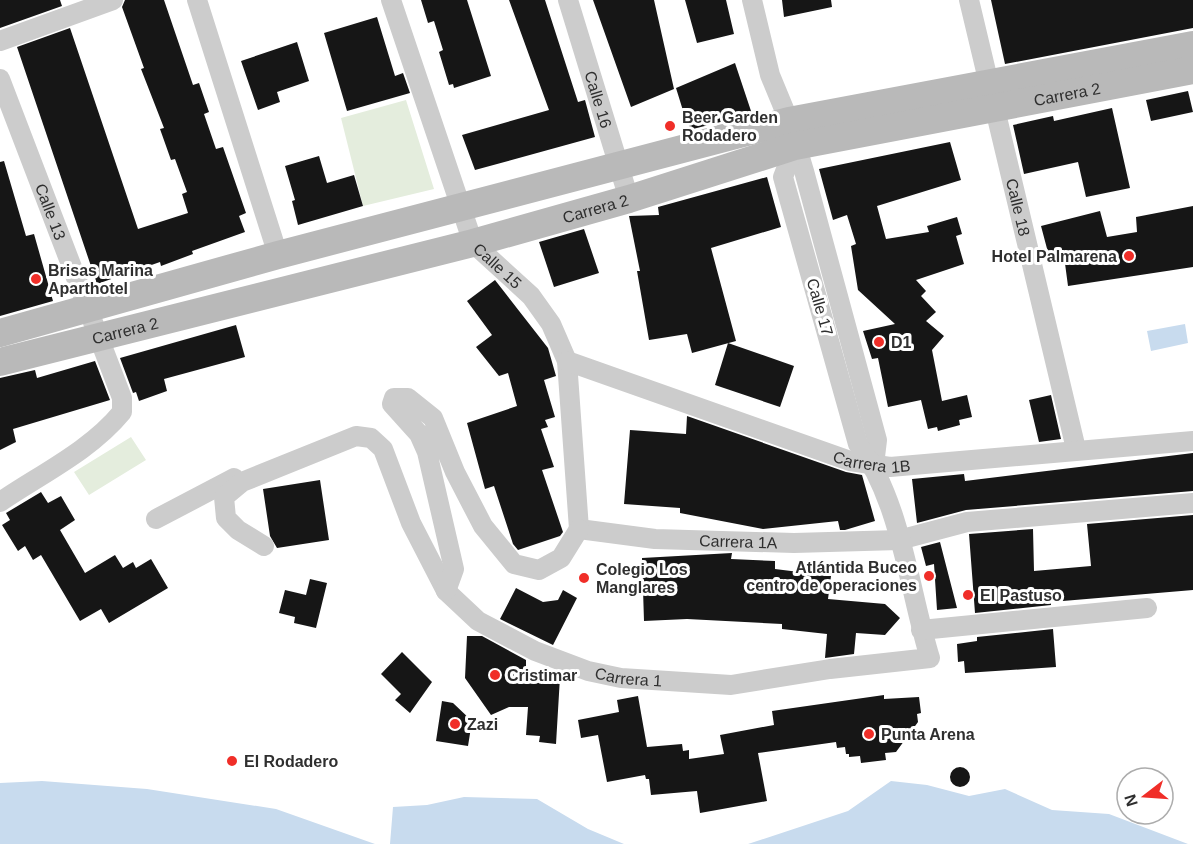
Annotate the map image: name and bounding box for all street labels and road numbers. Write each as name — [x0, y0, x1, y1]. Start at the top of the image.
street label: Calle 16 — [582, 69, 615, 130]
street label: Carrera 2 — [1032, 79, 1102, 109]
street label: Calle 18 — [1003, 177, 1033, 238]
street label: Calle 13 — [32, 181, 69, 242]
street label: Carrera 2 — [561, 191, 630, 226]
street label: Calle 15 — [470, 240, 525, 292]
street label: Calle 17 — [804, 276, 836, 338]
street label: Carrera 2 — [90, 314, 160, 347]
street label: Carrera 1B — [831, 447, 911, 476]
street label: Carrera 1A — [699, 532, 778, 551]
street label: Carrera 1 — [593, 664, 663, 689]

